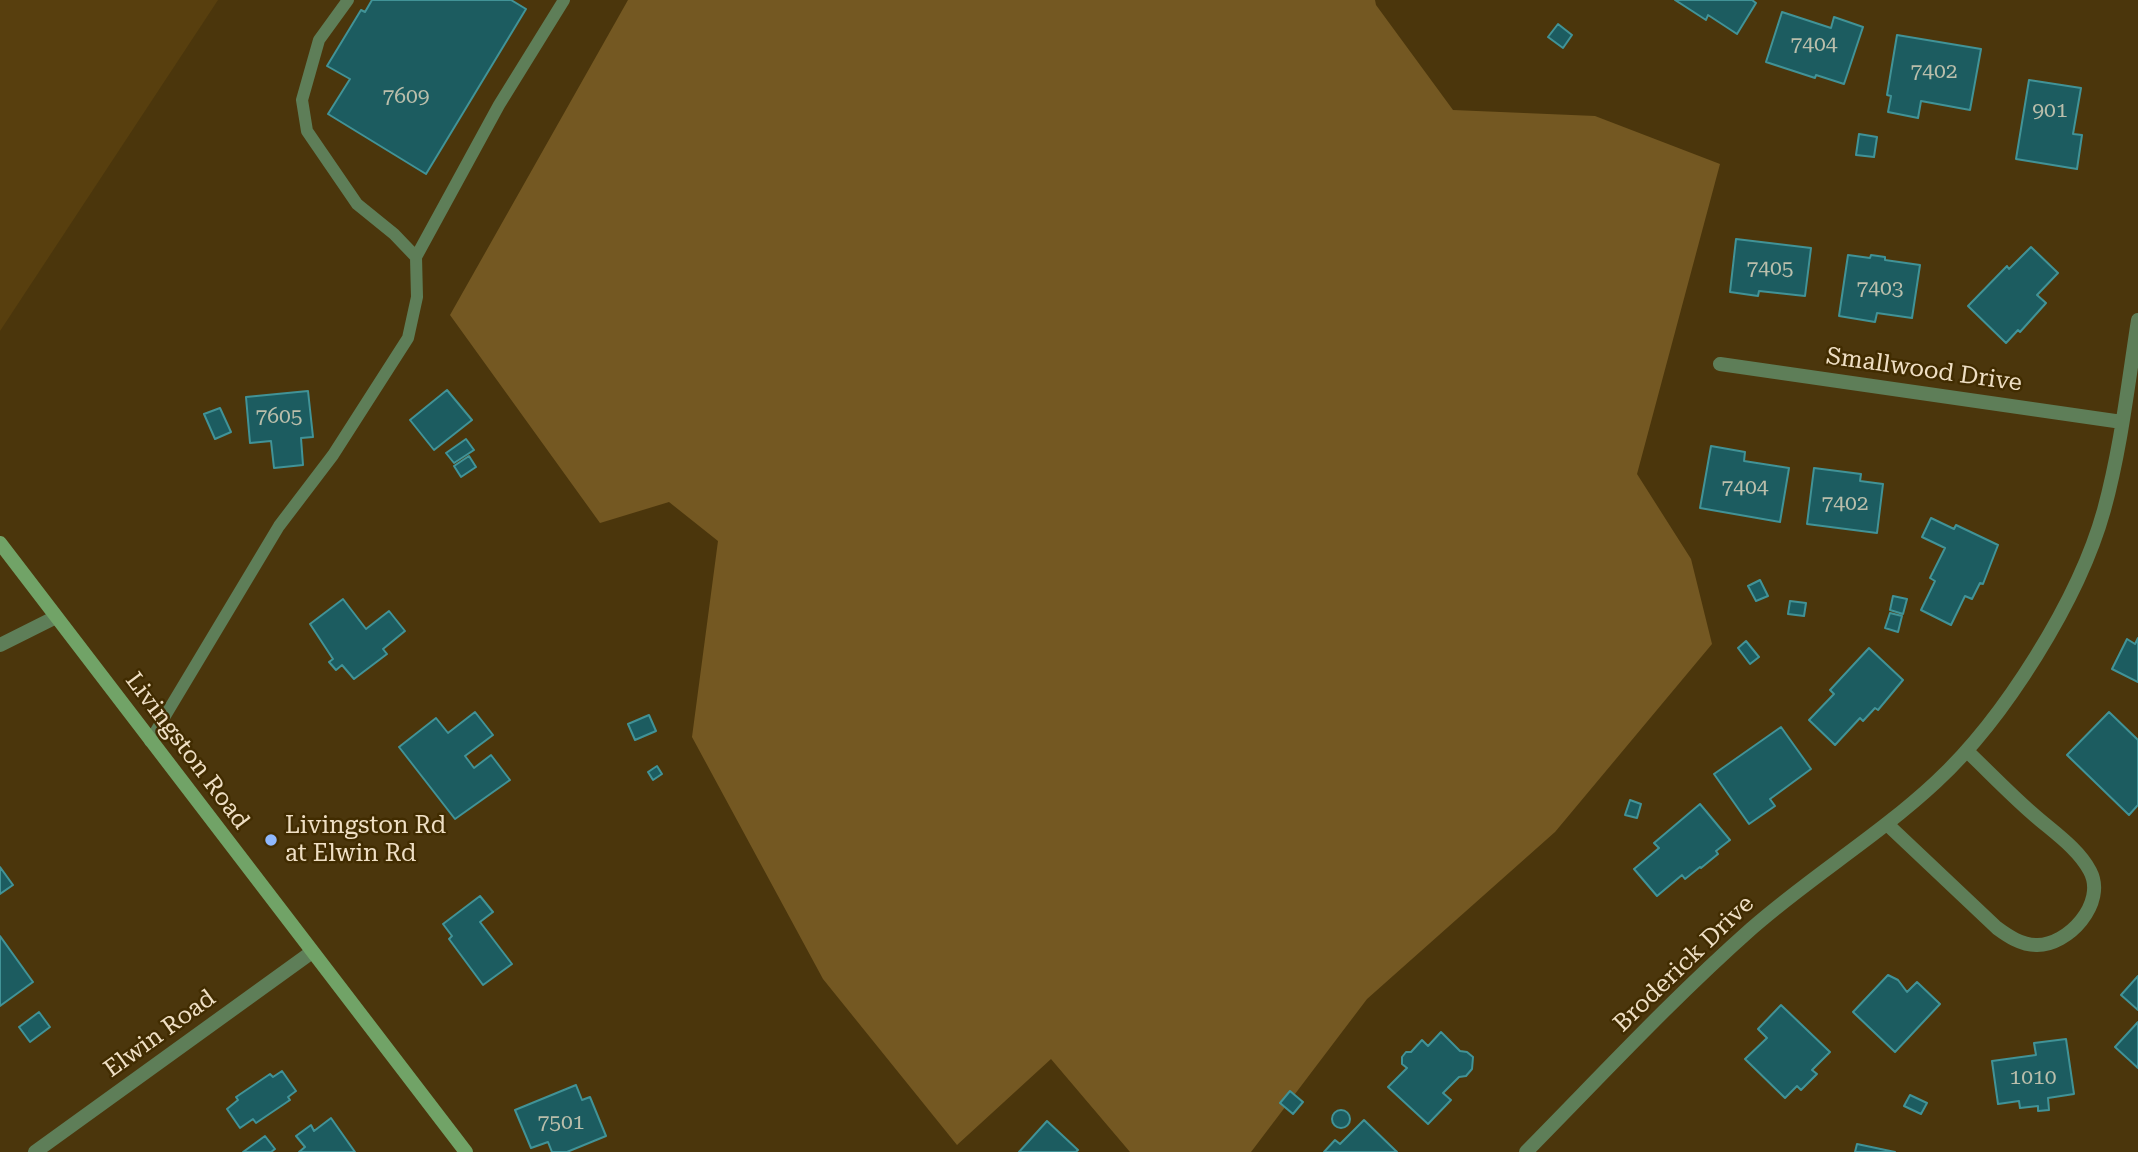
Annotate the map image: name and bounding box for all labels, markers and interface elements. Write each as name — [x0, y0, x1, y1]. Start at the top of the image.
house number: 7404 — [1790, 32, 1838, 58]
house number: 7402 — [1910, 59, 1958, 85]
house number: 7609 — [382, 84, 430, 110]
house number: 901 — [2032, 98, 2068, 124]
house number: 7405 — [1746, 256, 1794, 282]
house number: 7403 — [1856, 276, 1904, 302]
street label: Smallwood Drive — [1824, 342, 2024, 398]
house number: 7605 — [255, 404, 303, 430]
house number: 7404 — [1721, 475, 1769, 501]
house number: 7402 — [1821, 491, 1869, 517]
street label: Livingston Road — [119, 667, 255, 835]
place label: Livingston Rd at Elwin Rd — [285, 812, 446, 868]
marker: Livingston Rd at Elwin Rd — [263, 832, 279, 848]
street label: Broderick Drive — [1608, 890, 1760, 1038]
street label: Elwin Road — [99, 984, 221, 1084]
house number: 1010 — [2009, 1065, 2057, 1091]
house number: 7501 — [537, 1110, 585, 1136]

